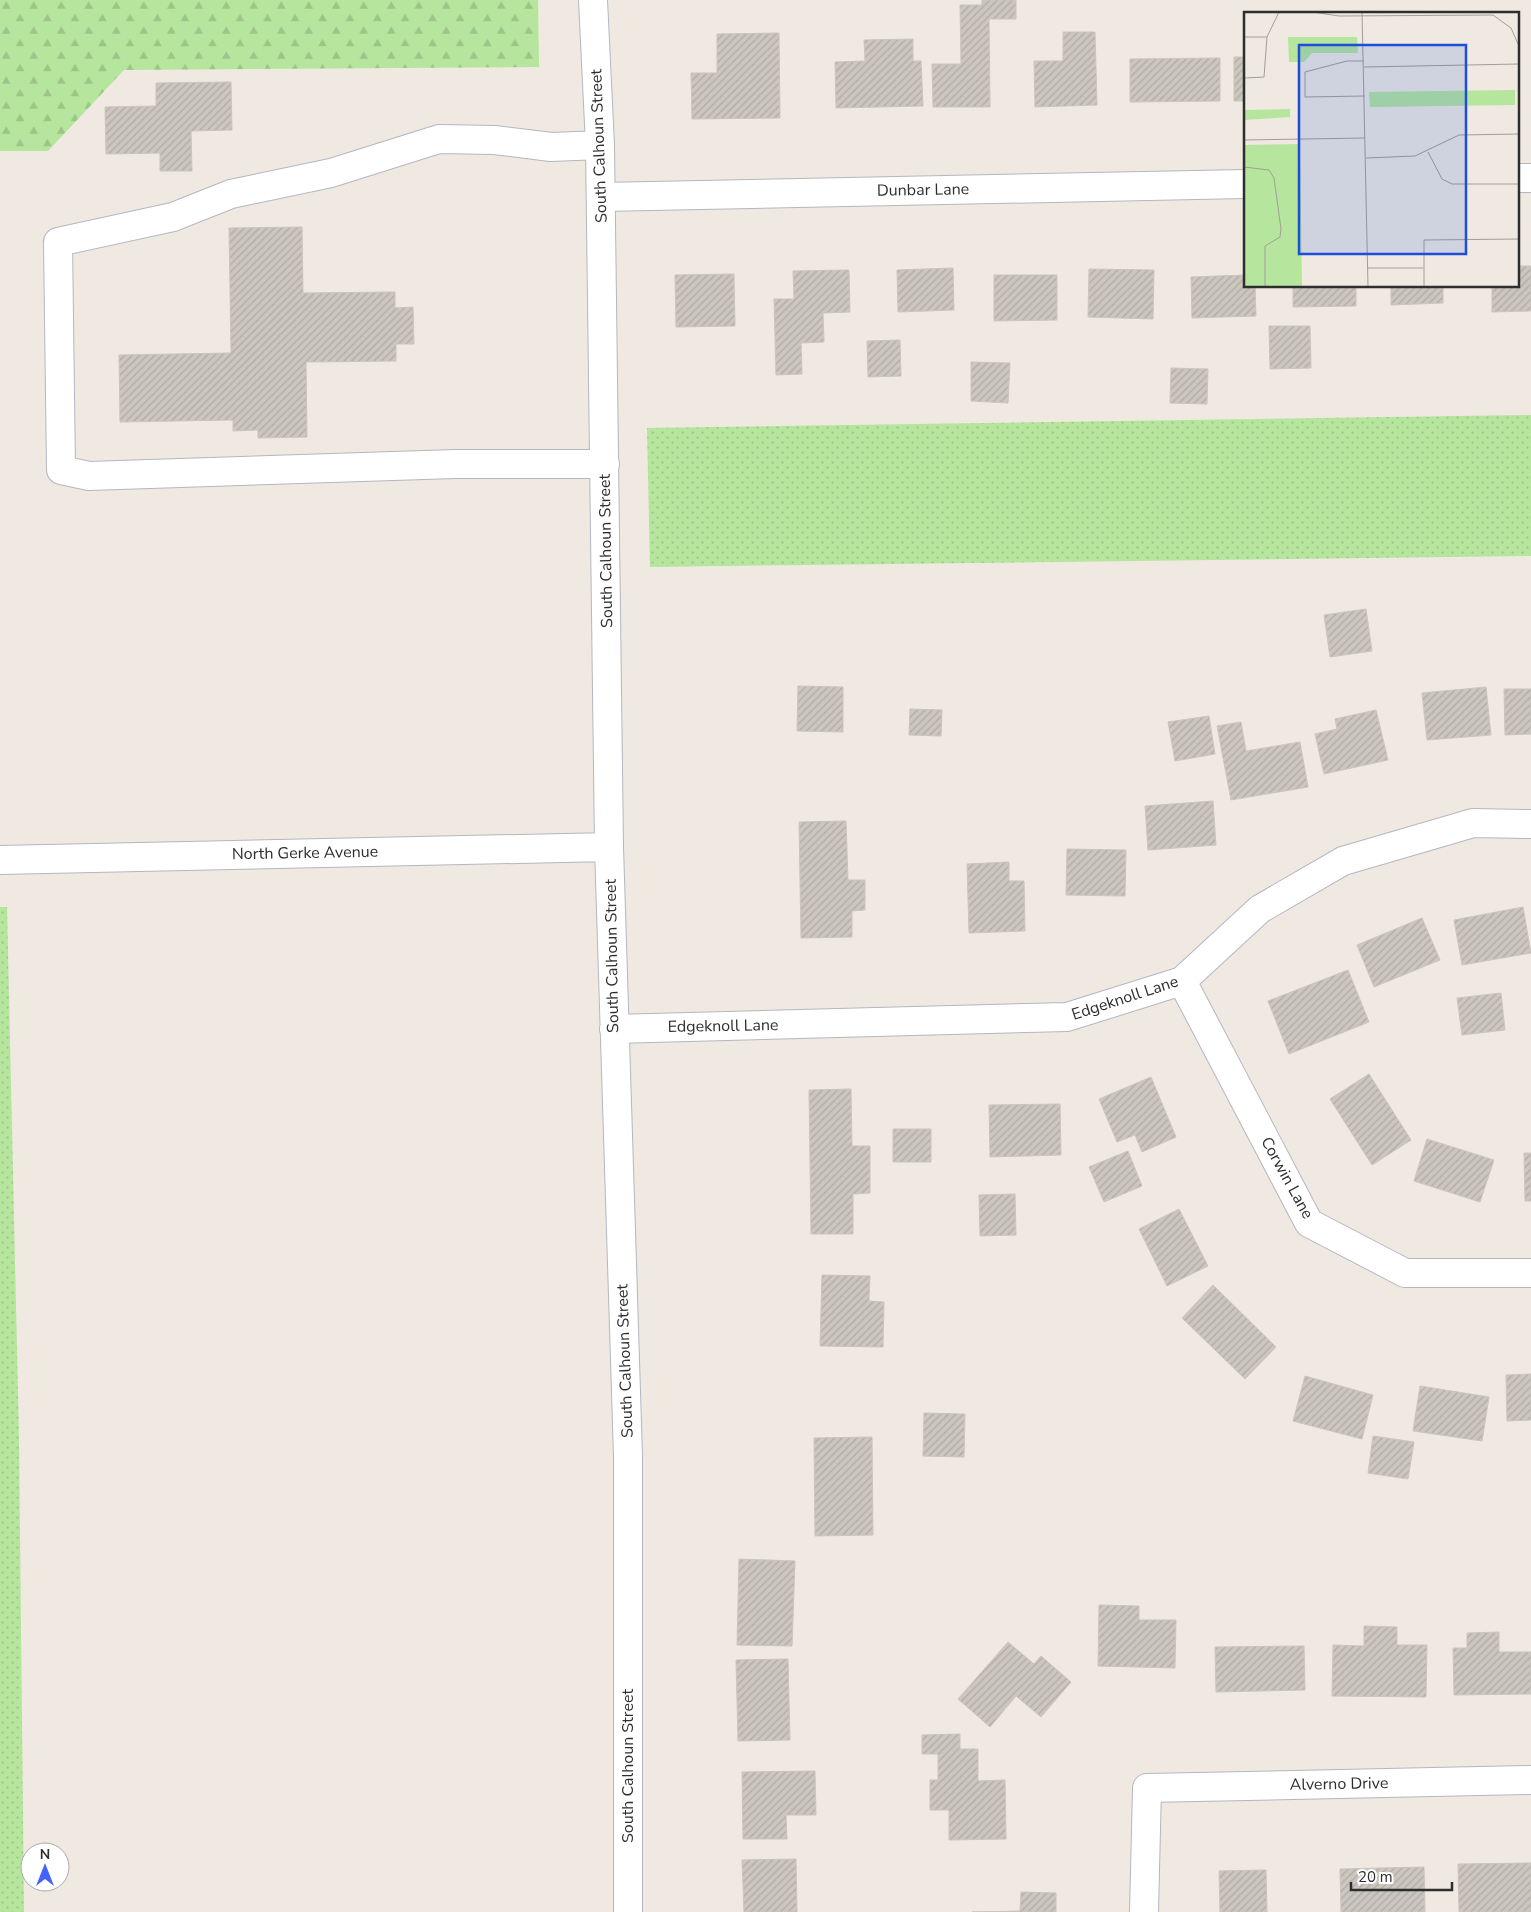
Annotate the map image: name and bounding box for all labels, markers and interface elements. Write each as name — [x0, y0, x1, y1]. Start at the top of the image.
inset map — [1244, 12, 1518, 288]
street label: South Calhoun Street — [585, 68, 613, 223]
street label: Dunbar Lane — [877, 178, 969, 202]
street label: South Calhoun Street — [594, 473, 618, 628]
street label: North Gerke Avenue — [232, 841, 378, 865]
street label: South Calhoun Street — [600, 878, 624, 1033]
street label: Edgeknoll Lane — [1069, 970, 1181, 1026]
street label: Edgeknoll Lane — [667, 1014, 779, 1038]
street label: Corwin Lane — [1255, 1133, 1319, 1223]
street label: South Calhoun Street — [611, 1283, 639, 1438]
street label: South Calhoun Street — [617, 1689, 639, 1843]
street label: Alverno Drive — [1290, 1772, 1388, 1796]
north arrow — [20, 1842, 70, 1892]
text: N — [40, 1845, 50, 1864]
scale bar — [1351, 1860, 1452, 1892]
text: 20 m — [1358, 1867, 1393, 1887]

